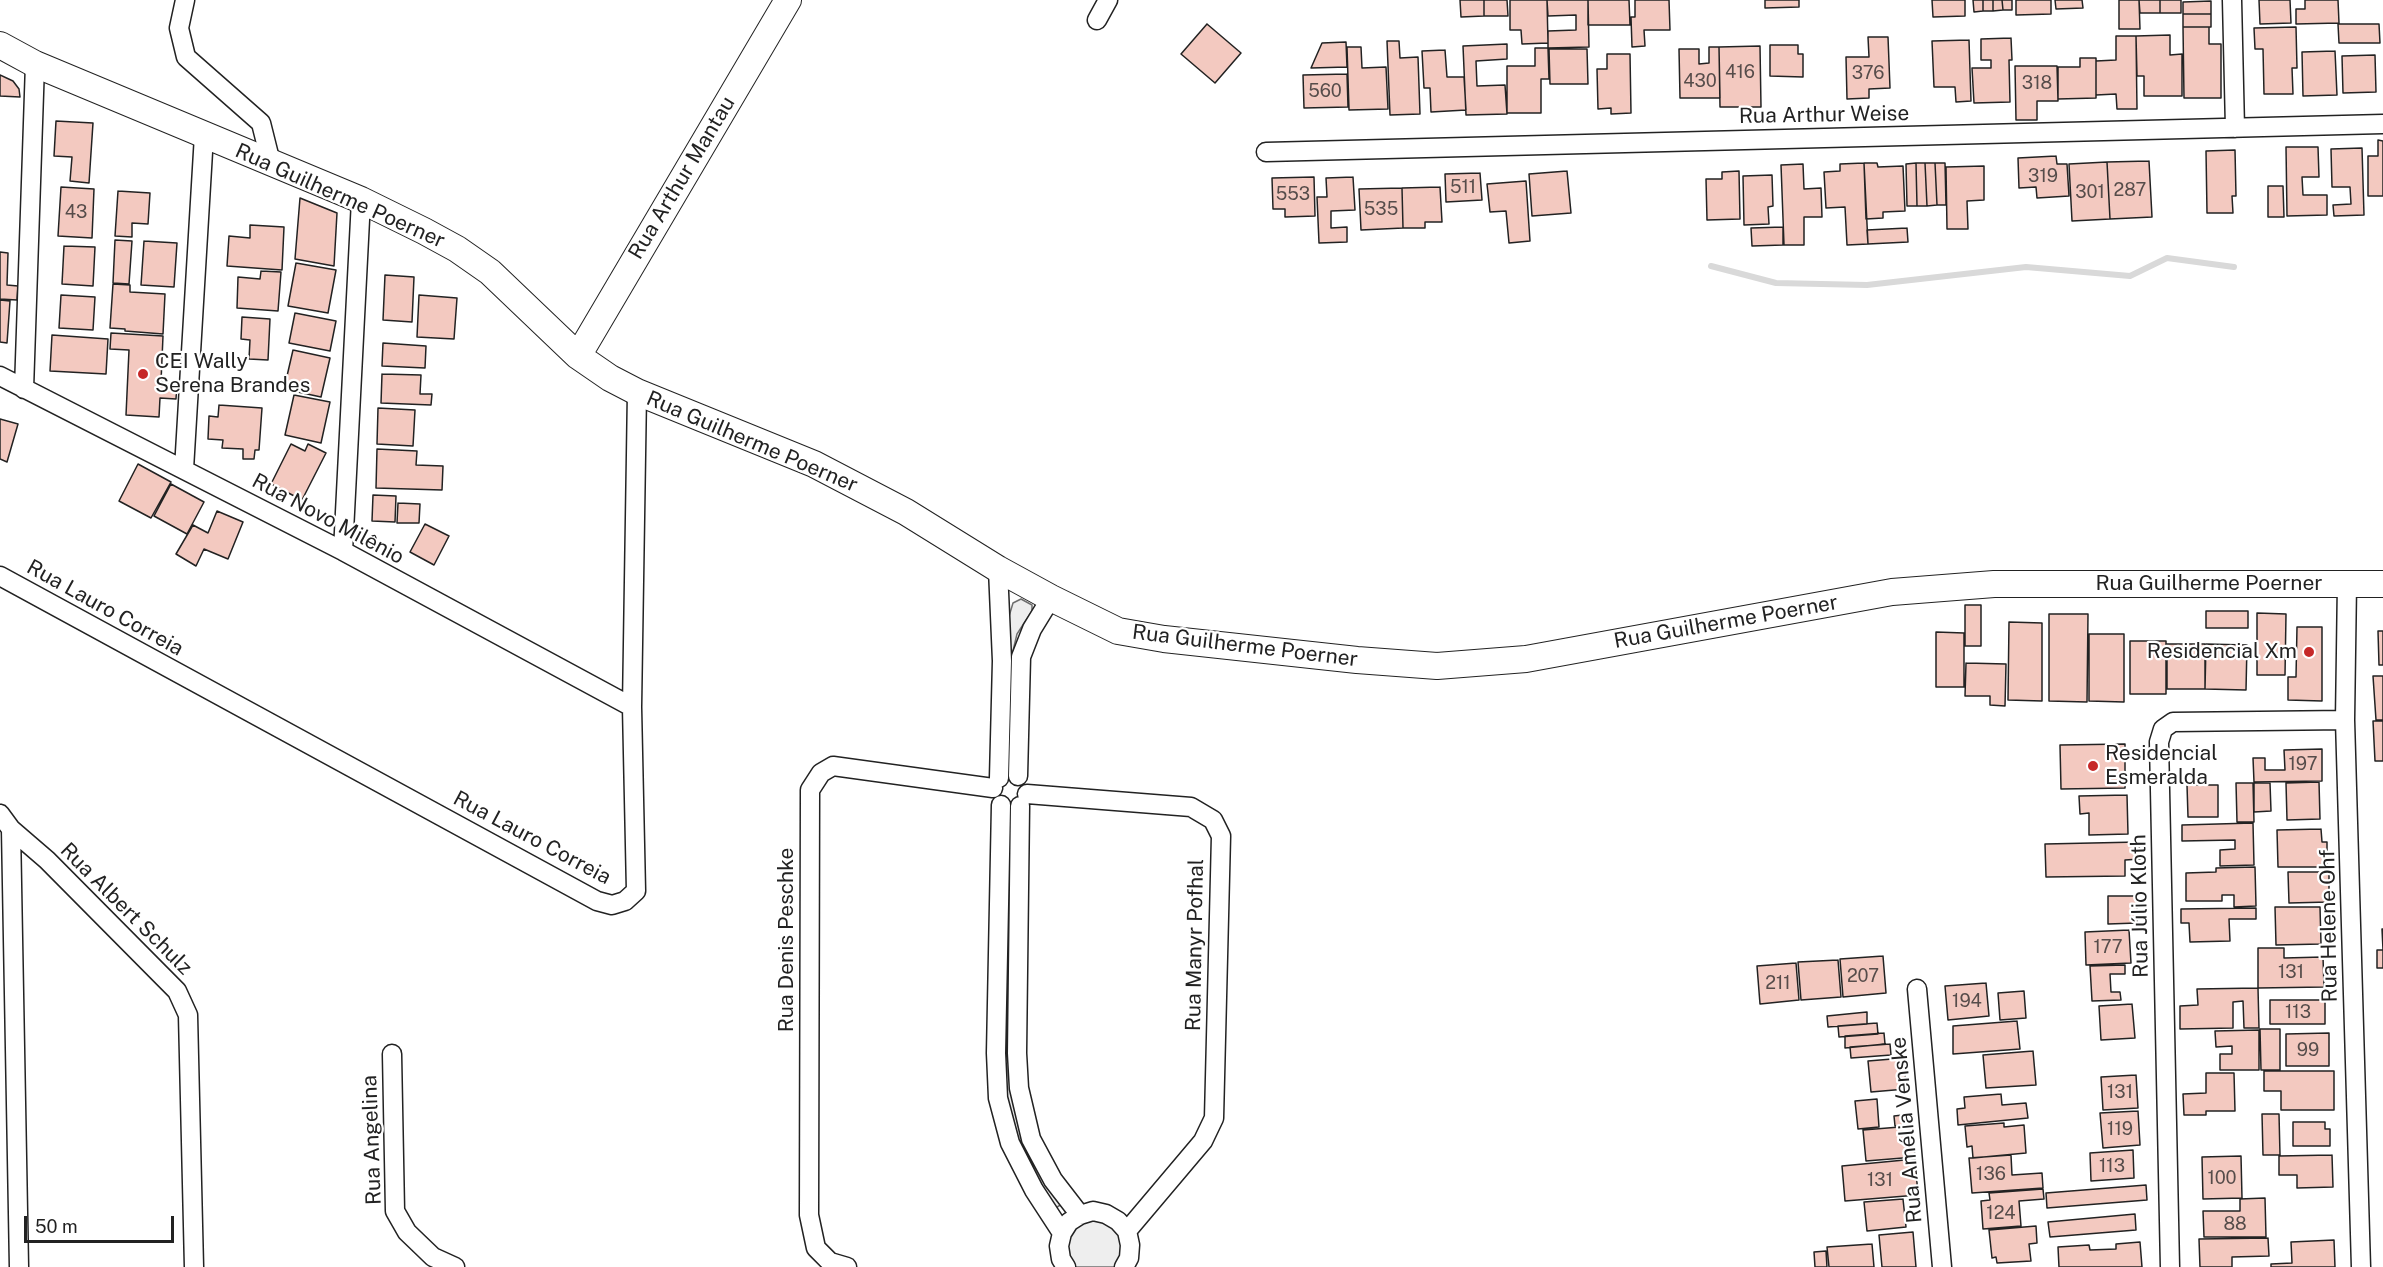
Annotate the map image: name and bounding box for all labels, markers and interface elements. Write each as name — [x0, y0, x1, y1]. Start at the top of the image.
house number: 416 — [1725, 61, 1755, 83]
house number: 376 — [1852, 62, 1884, 84]
house number: 430 — [1683, 70, 1717, 92]
house number: 318 — [2022, 72, 2052, 94]
house number: 560 — [1308, 80, 1342, 102]
street label: Rua Arthur Mantau — [623, 92, 741, 264]
street label: Rua Arthur Weise — [1739, 101, 1909, 129]
street label: Rua Guilherme Poerner — [231, 138, 449, 254]
house number: 319 — [2028, 165, 2058, 187]
house number: 511 — [1450, 176, 1476, 198]
house number: 287 — [2114, 179, 2146, 201]
house number: 301 — [2075, 181, 2105, 203]
house number: 553 — [1276, 183, 1310, 205]
house number: 535 — [1364, 198, 1398, 220]
house number: 43 — [65, 201, 87, 223]
place label: CEI Wally Serena Brandes — [155, 349, 310, 399]
marker: CEI Wally Serena Brandes — [136, 367, 150, 381]
street label: Rua Guilherme Poerner — [643, 386, 861, 498]
street label: Rua Novo Milênio — [248, 468, 408, 570]
street label: Rua Lauro Correia — [22, 555, 188, 661]
street label: Rua Guilherme Poerner — [2095, 571, 2323, 597]
street label: Rua Guilherme Poerner — [1612, 590, 1840, 654]
street label: Rua Guilherme Poerner — [1131, 620, 1359, 672]
place label: Residencial Xm — [2147, 639, 2297, 665]
marker: Residencial Xm — [2302, 645, 2316, 659]
place label: Residencial Esmeralda — [2105, 741, 2217, 791]
house number: 197 — [2288, 753, 2318, 775]
marker: Residencial Esmeralda — [2086, 759, 2100, 773]
street label: Rua Lauro Correia — [449, 786, 615, 890]
street label: Rua Júlio Kloth — [2126, 834, 2154, 978]
street label: Rua Albert Schulz — [55, 838, 197, 980]
street label: Rua Denis Peschke — [774, 848, 800, 1032]
street label: Rua Helene Ohf — [2315, 849, 2343, 1003]
street label: Rua Manyr Pofhal — [1181, 859, 1209, 1031]
house number: 177 — [2093, 936, 2123, 958]
house number: 131 — [2278, 961, 2304, 983]
house number: 207 — [1847, 965, 1879, 987]
house number: 211 — [1765, 972, 1791, 994]
house number: 194 — [1952, 990, 1982, 1012]
house number: 113 — [2285, 1001, 2311, 1023]
street label: Rua Amélia Venske — [1886, 1036, 1928, 1224]
house number: 99 — [2297, 1039, 2319, 1061]
street label: Rua Angelina — [357, 1075, 387, 1205]
house number: 131 — [2107, 1081, 2133, 1103]
house number: 119 — [2107, 1118, 2133, 1140]
house number: 113 — [2099, 1155, 2125, 1177]
house number: 136 — [1976, 1163, 2006, 1185]
house number: 100 — [2207, 1167, 2237, 1189]
house number: 131 — [1867, 1169, 1893, 1191]
house number: 124 — [1986, 1202, 2016, 1224]
scale bar — [27, 1204, 177, 1242]
house number: 88 — [2223, 1213, 2247, 1235]
text: 50 m — [35, 1216, 78, 1237]

